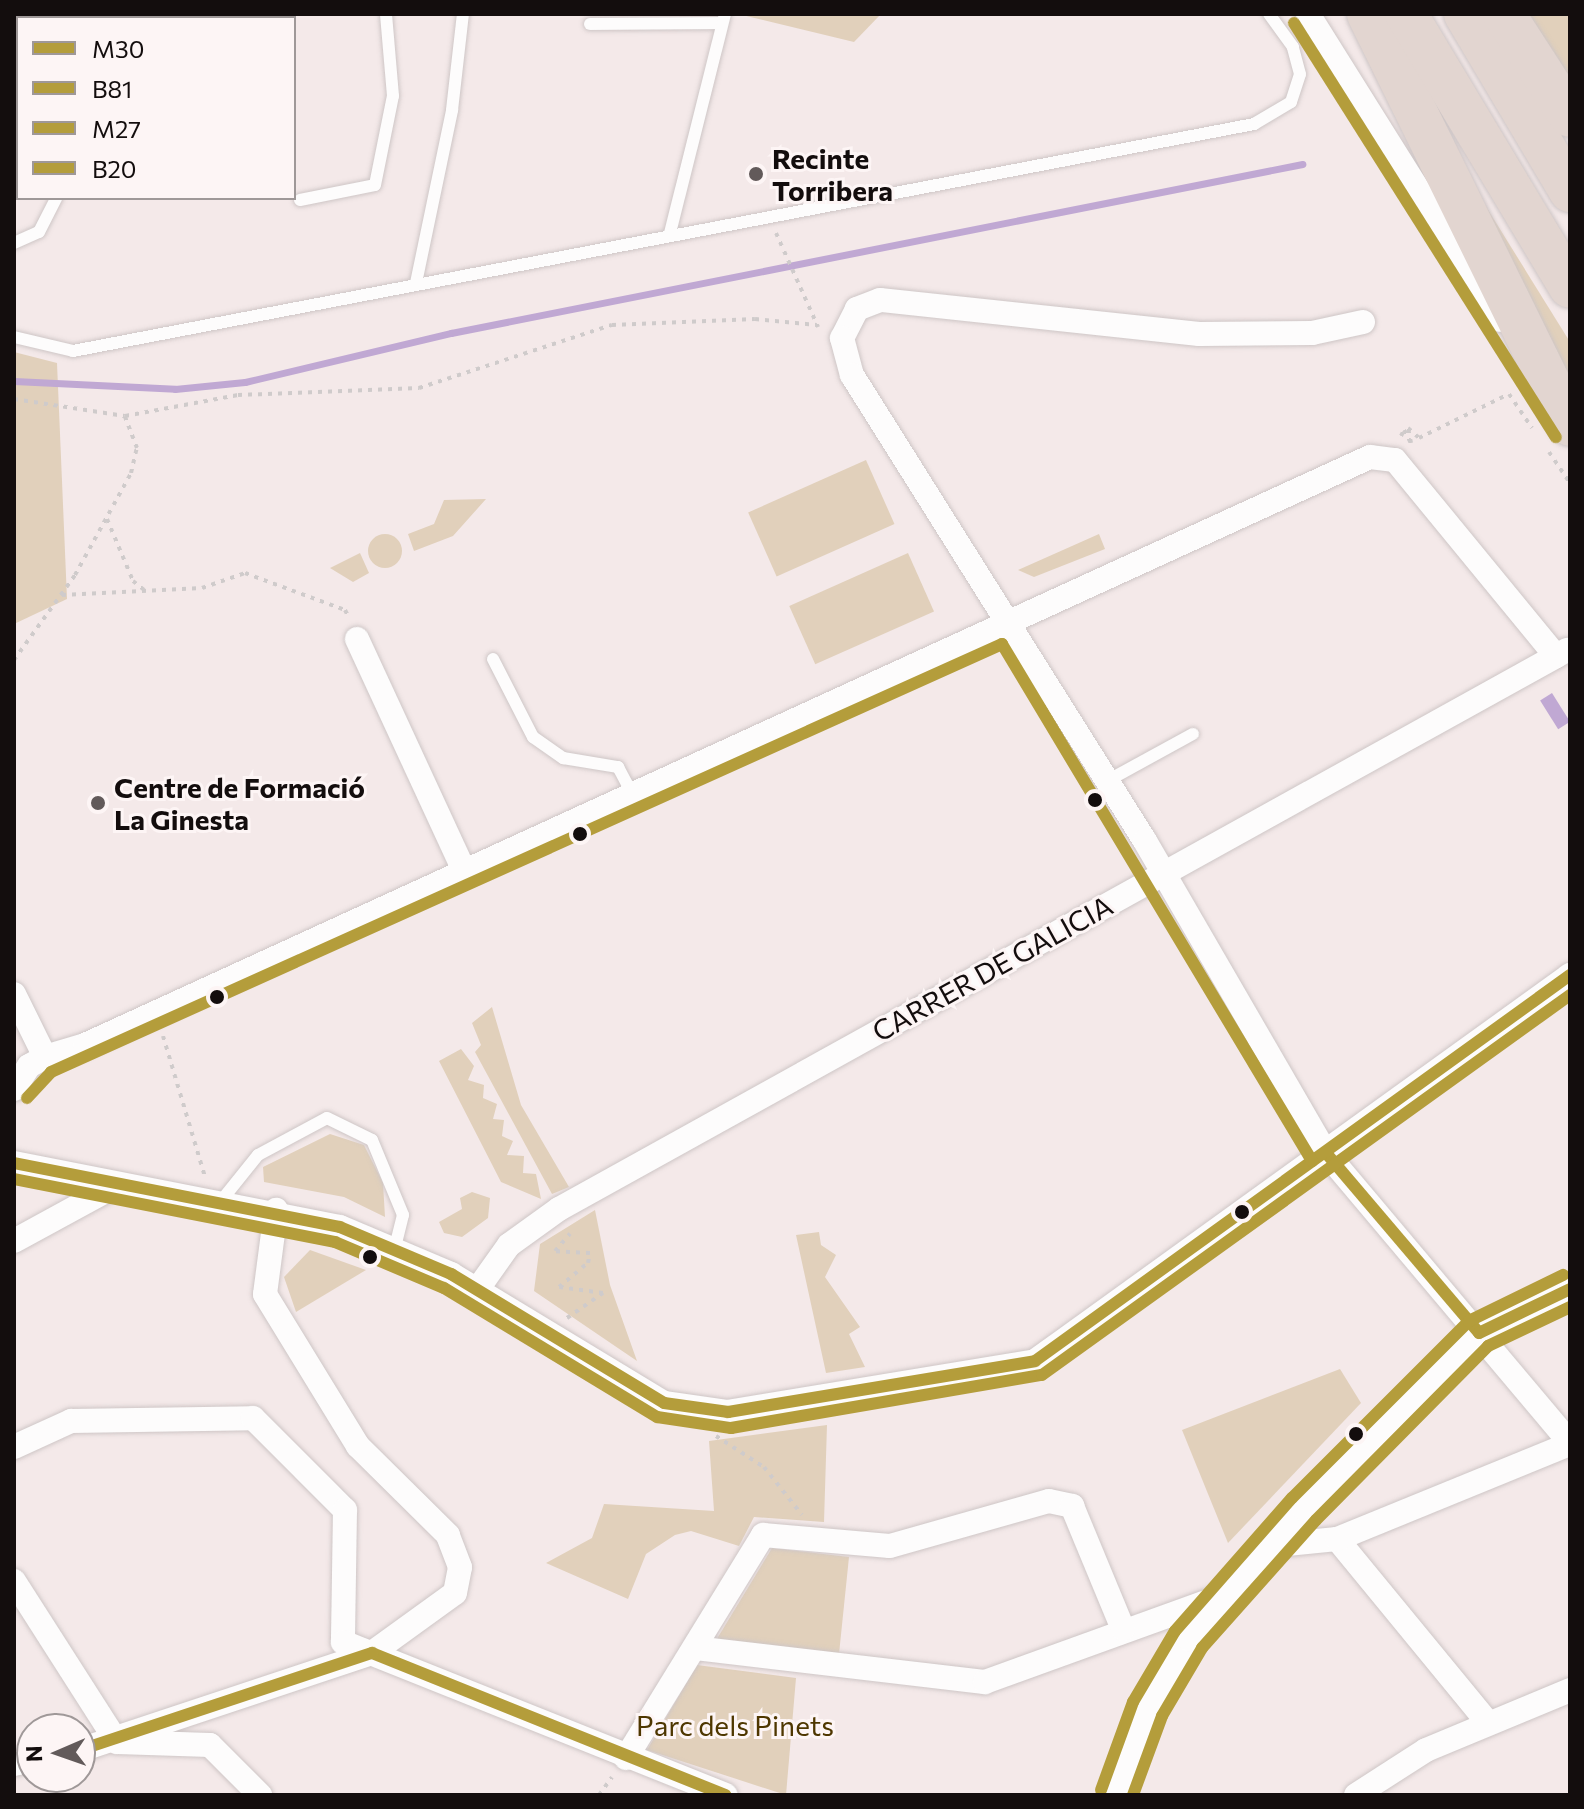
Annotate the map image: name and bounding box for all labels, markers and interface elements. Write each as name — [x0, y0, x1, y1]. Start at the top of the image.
legend — [16, 16, 296, 200]
text: M30 — [92, 34, 144, 63]
text: B81 — [92, 74, 132, 103]
text: M27 — [92, 114, 141, 143]
place label: Recinte Torribera — [772, 141, 893, 207]
text: B20 — [92, 154, 136, 183]
marker: Recinte Torribera — [747, 165, 765, 183]
place label: Centre de Formació La Ginesta — [114, 770, 365, 836]
unlabelled marker — [1087, 792, 1103, 808]
marker: Centre de Formació La Ginesta — [89, 794, 107, 812]
unlabelled marker — [572, 826, 588, 842]
street label: CARRER DE GALICIA — [866, 888, 1118, 1048]
unlabelled marker — [209, 989, 225, 1005]
unlabelled marker — [1234, 1204, 1250, 1220]
unlabelled marker — [362, 1249, 378, 1265]
unlabelled marker — [1348, 1426, 1364, 1442]
park label: Parc dels Pinets — [636, 1708, 834, 1742]
north arrow — [16, 1713, 96, 1793]
text: N — [20, 1745, 47, 1763]

